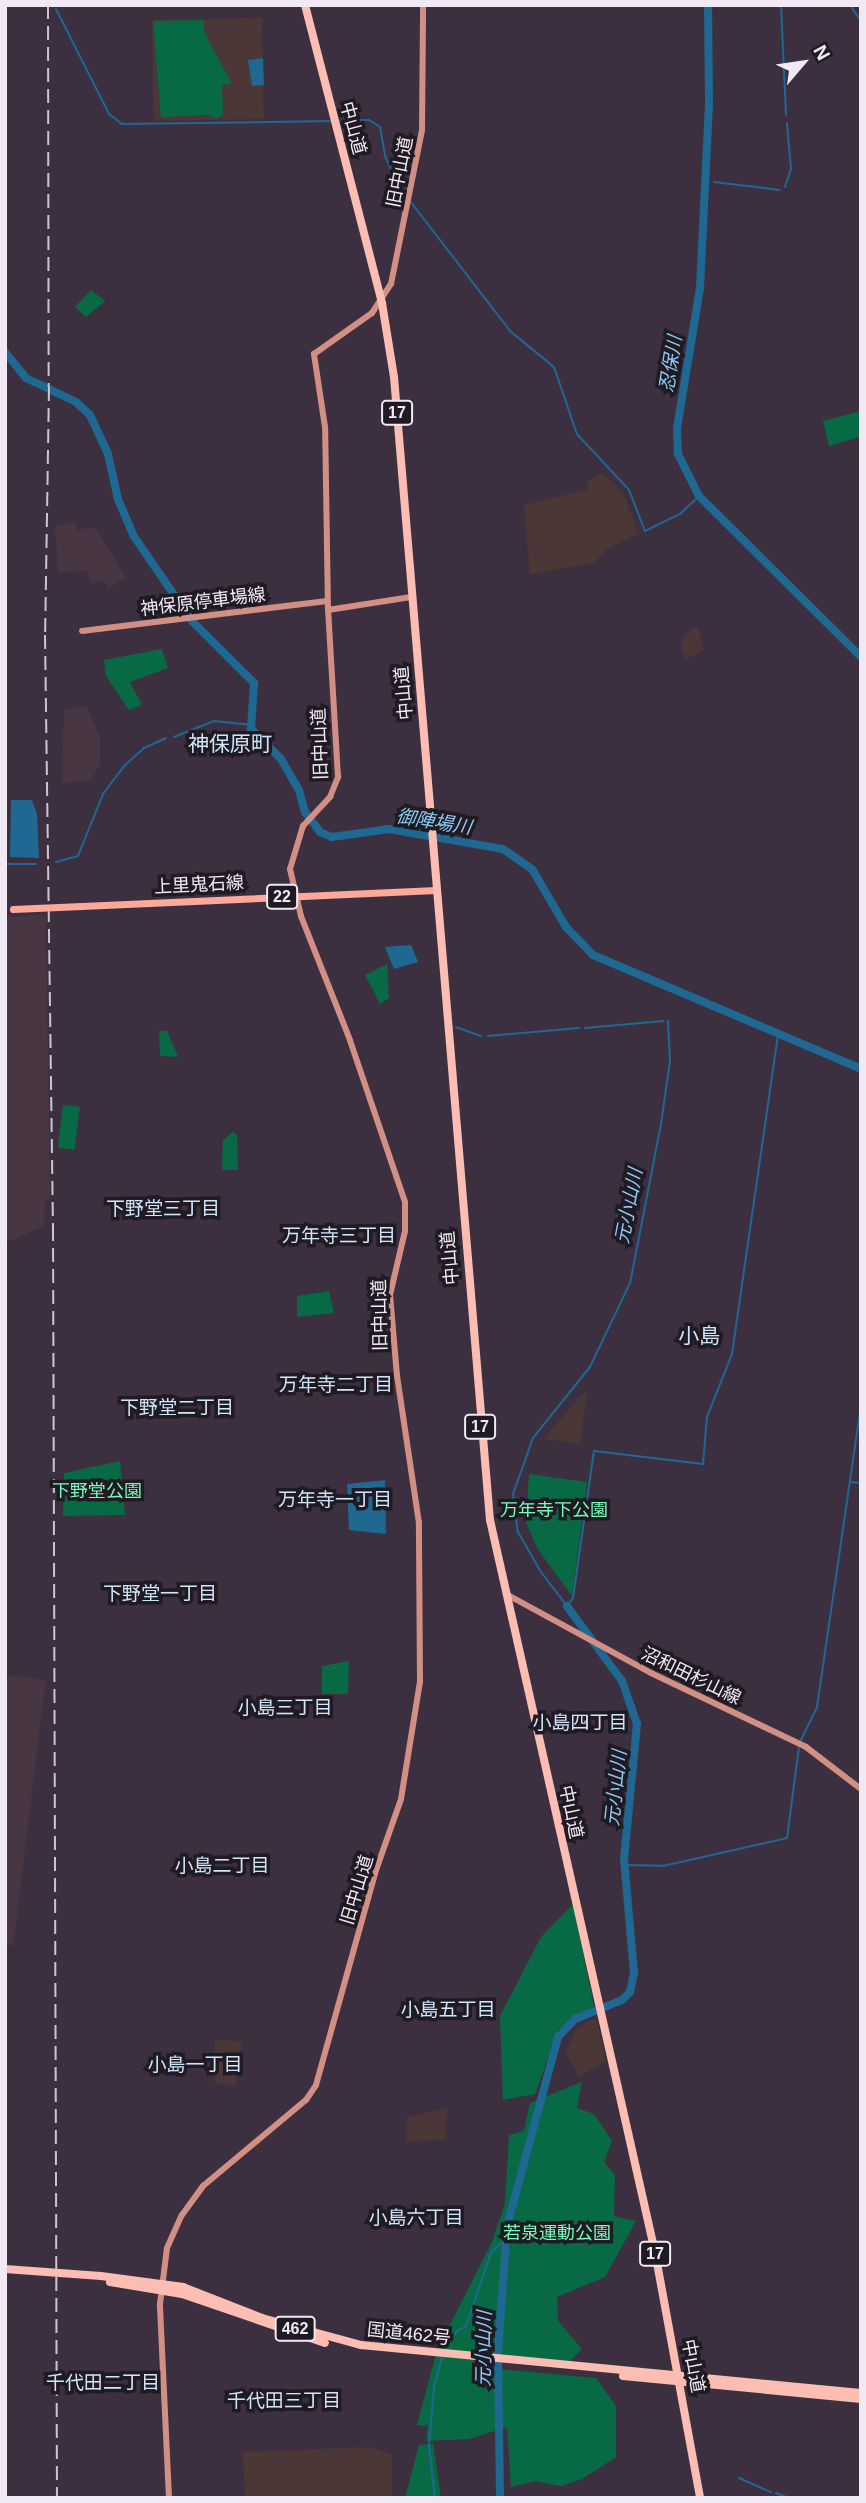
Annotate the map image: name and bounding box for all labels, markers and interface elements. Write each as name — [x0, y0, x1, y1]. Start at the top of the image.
north arrow — [768, 28, 838, 98]
text: N — [809, 41, 834, 64]
street label: 中山道 — [336, 99, 370, 157]
street label: 旧中山道 — [383, 135, 417, 209]
water label: 忍保川 — [655, 334, 687, 394]
road number: 17 — [380, 400, 414, 426]
street label: 神保原停車場線 — [139, 584, 267, 620]
street label: 中山道 — [391, 665, 417, 721]
street label: 旧中山道 — [308, 708, 332, 780]
district label: 神保原町 — [188, 731, 272, 757]
water label: 御陣場川 — [395, 805, 473, 839]
street label: 上里鬼石線 — [153, 872, 245, 898]
road number: 22 — [264, 884, 300, 909]
water label: 元小山川 — [611, 1167, 647, 1245]
district label: 下野堂三丁目 — [106, 1198, 220, 1220]
district label: 万年寺三丁目 — [282, 1225, 396, 1247]
street label: 中山道 — [437, 1230, 463, 1286]
street label: 旧中山道 — [369, 1279, 391, 1351]
district label: 小島 — [678, 1323, 720, 1349]
district label: 万年寺二丁目 — [279, 1374, 393, 1396]
district label: 下野堂二丁目 — [120, 1397, 234, 1419]
road number: 17 — [462, 1414, 498, 1440]
park label: 下野堂公園 — [52, 1480, 142, 1502]
district label: 万年寺一丁目 — [278, 1489, 392, 1511]
park label: 万年寺下公園 — [500, 1499, 608, 1521]
district label: 下野堂一丁目 — [103, 1583, 217, 1605]
street label: 沼和田杉山線 — [638, 1643, 744, 1709]
district label: 小島三丁目 — [238, 1697, 332, 1719]
district label: 小島四丁目 — [533, 1712, 627, 1734]
water label: 元小山川 — [601, 1749, 631, 1827]
street label: 中山道 — [555, 1783, 587, 1841]
street label: 旧中山道 — [336, 1852, 378, 1928]
district label: 小島二丁目 — [175, 1855, 269, 1877]
district label: 小島五丁目 — [401, 1999, 495, 2021]
district label: 小島一丁目 — [148, 2054, 242, 2076]
district label: 小島六丁目 — [369, 2207, 463, 2229]
park label: 若泉運動公園 — [503, 2222, 611, 2244]
road number: 17 — [638, 2242, 672, 2266]
water label: 元小山川 — [472, 2311, 496, 2387]
road number: 462 — [274, 2316, 316, 2342]
street label: 国道462号 — [366, 2319, 452, 2349]
street label: 中山道 — [677, 2337, 709, 2395]
district label: 千代田二丁目 — [46, 2372, 160, 2394]
district label: 千代田三丁目 — [227, 2390, 341, 2412]

